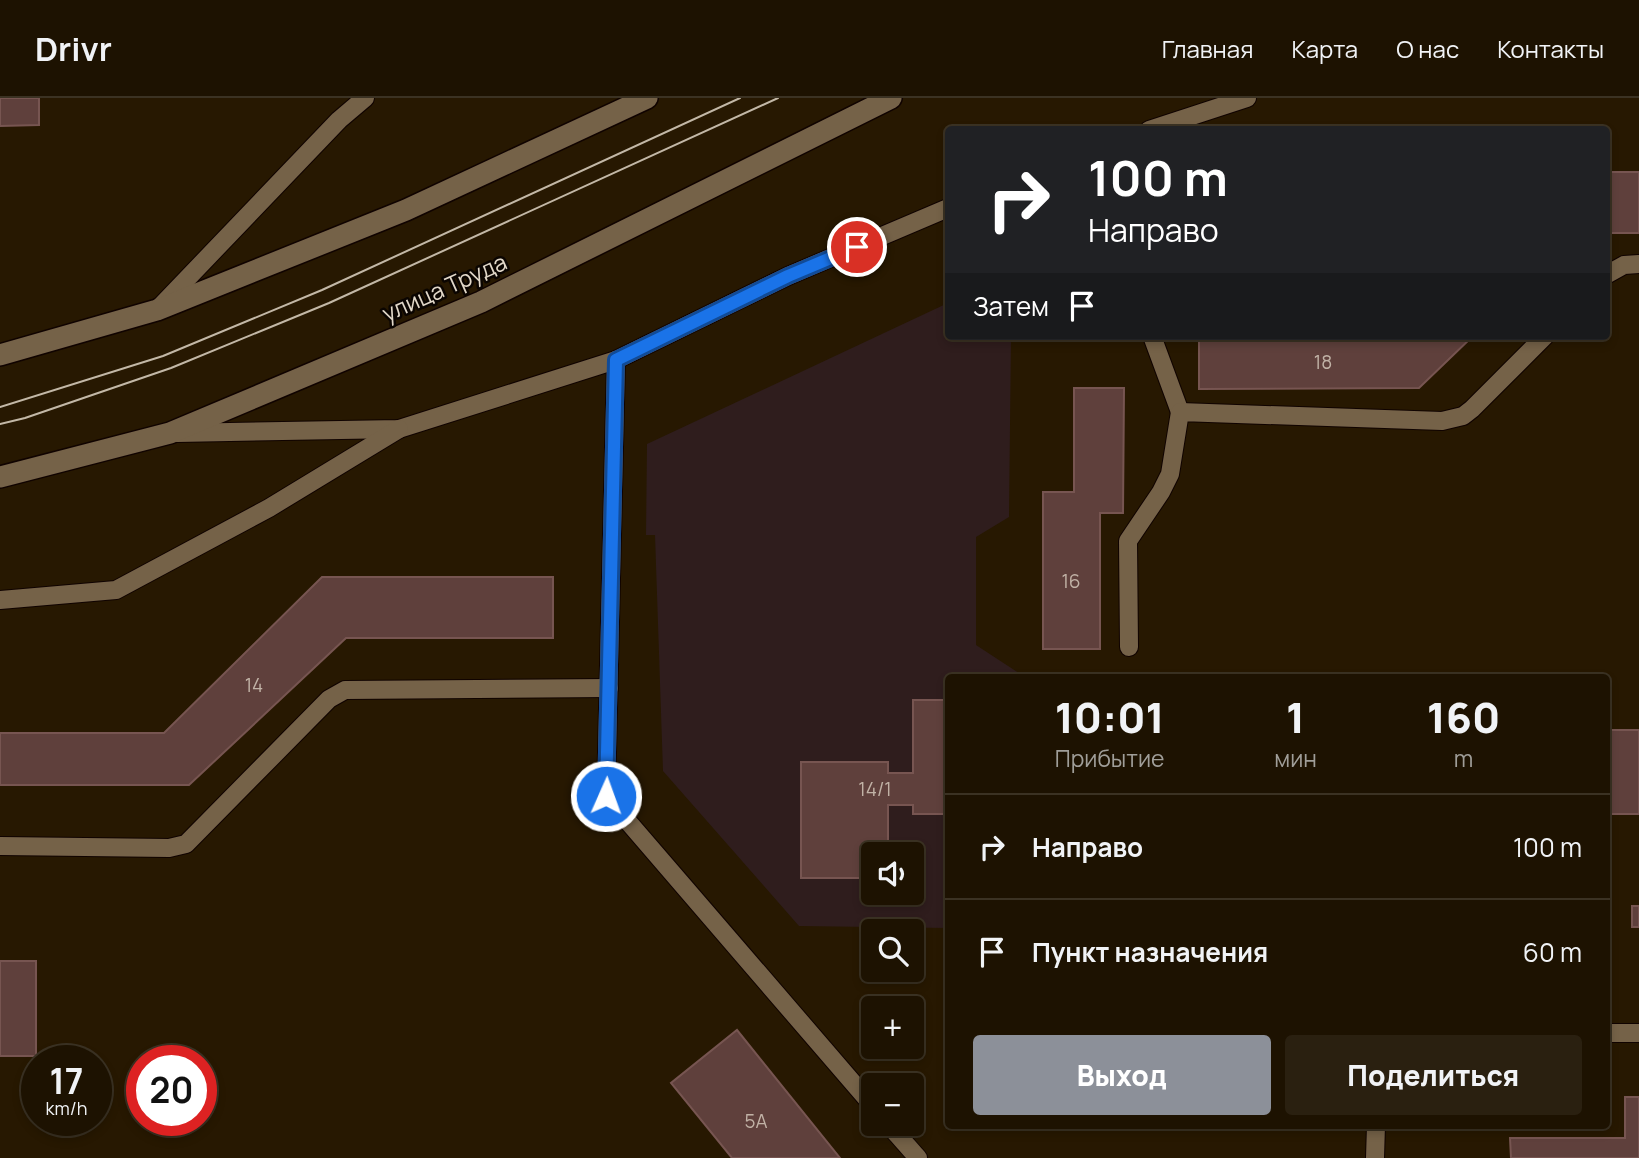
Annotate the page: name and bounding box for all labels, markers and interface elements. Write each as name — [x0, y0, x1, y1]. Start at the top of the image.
text: Drivr — [35, 26, 112, 71]
text: Главная — [1162, 32, 1253, 65]
text: Карта — [1291, 32, 1358, 65]
text: О нас — [1396, 32, 1459, 65]
text: Контакты — [1497, 32, 1604, 65]
text: 100 m — [1088, 144, 1228, 211]
icon: right — [973, 154, 1064, 245]
text: Направо — [1088, 208, 1219, 252]
pin — [827, 217, 887, 277]
icon: arrive — [838, 228, 876, 266]
street label: улица Труда — [377, 245, 511, 329]
icon: arrive — [1063, 287, 1101, 325]
text: Затем — [973, 288, 1049, 324]
house number: 18 — [1314, 349, 1332, 375]
house number: 16 — [1061, 568, 1081, 594]
house number: 14 — [245, 672, 263, 698]
text: 10:01 — [1055, 688, 1165, 746]
text: 1 — [1286, 688, 1305, 746]
text: 160 — [1427, 688, 1500, 746]
text: Прибытие — [1055, 742, 1164, 774]
text: мин — [1274, 742, 1317, 774]
text: m — [1454, 742, 1473, 774]
position arrow — [569, 759, 643, 833]
house number: 14/1 — [858, 776, 892, 802]
icon: right — [973, 828, 1011, 866]
text: Направо — [1032, 829, 1143, 865]
text: 100 m — [1513, 829, 1582, 865]
map controls — [861, 842, 924, 1136]
button: sound — [861, 842, 924, 905]
button: search — [861, 919, 924, 982]
icon: arrive — [973, 933, 1011, 971]
text: Пункт назначения — [1032, 934, 1268, 970]
text: 60 m — [1523, 934, 1582, 970]
button: + — [861, 996, 924, 1059]
button: Выход — [973, 1035, 1271, 1115]
button: Поделиться — [1285, 1035, 1582, 1115]
speed limit sign: 20 — [126, 1045, 217, 1136]
text: 17 — [49, 1057, 84, 1105]
button: − — [861, 1073, 924, 1136]
text: km/h — [46, 1096, 87, 1120]
house number: 5А — [744, 1108, 768, 1134]

